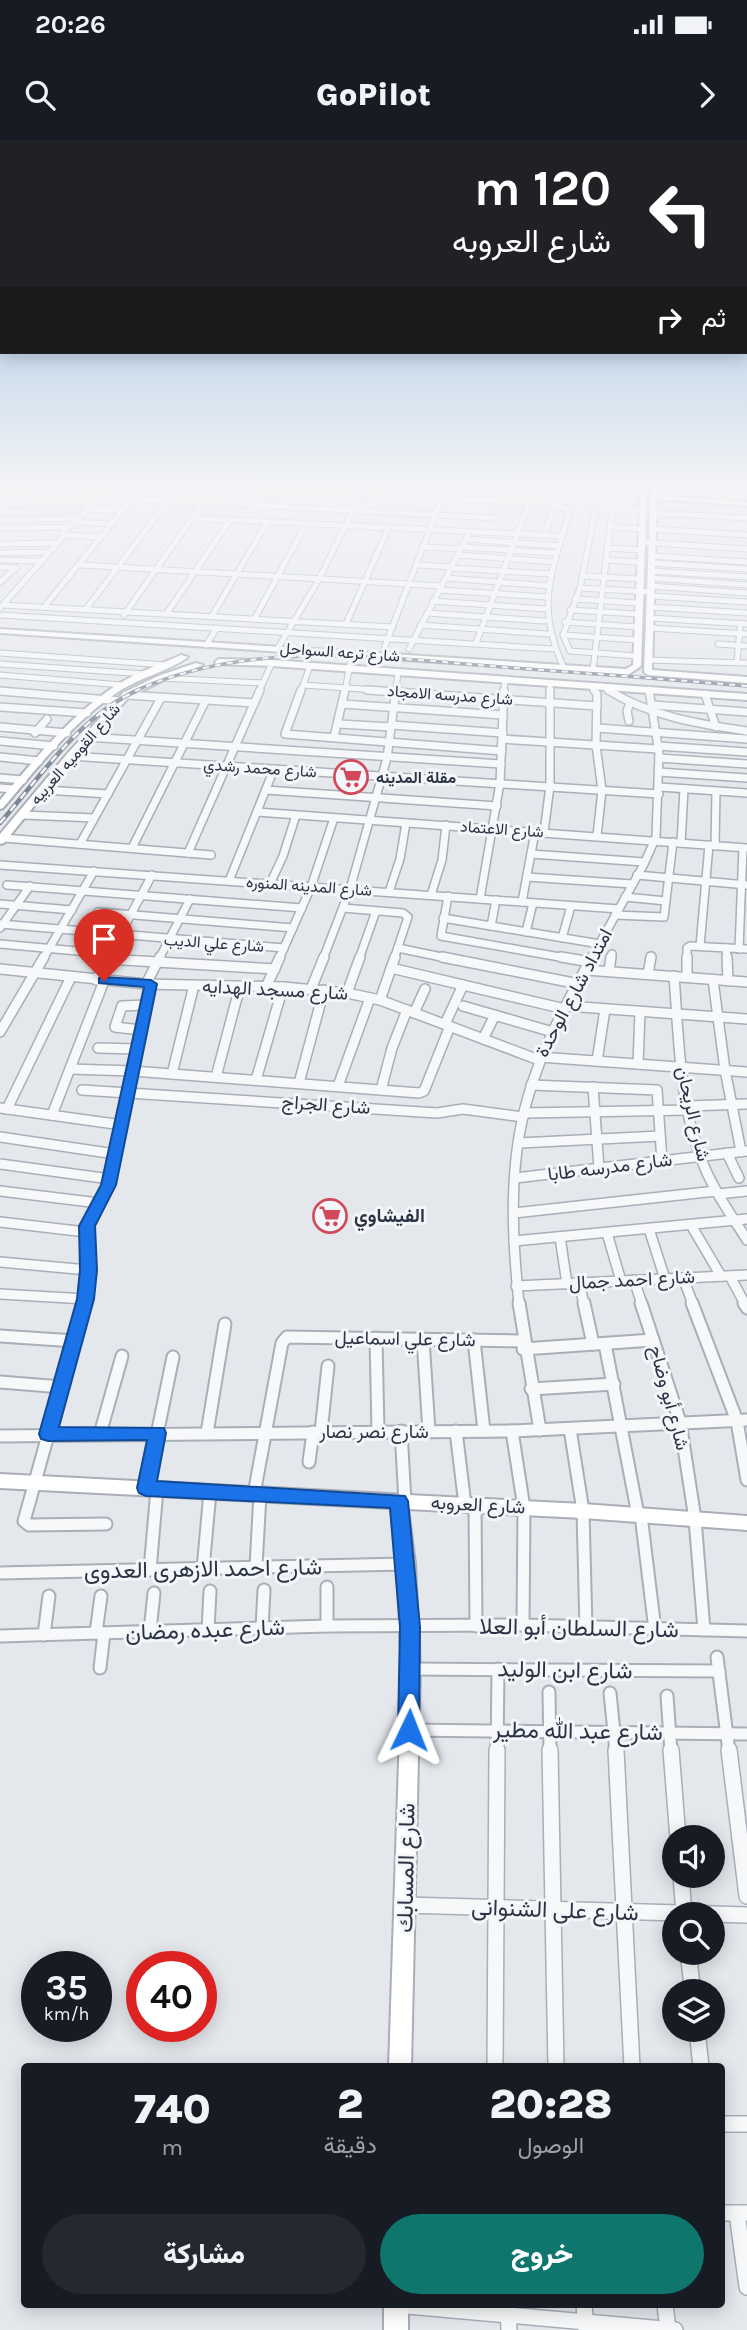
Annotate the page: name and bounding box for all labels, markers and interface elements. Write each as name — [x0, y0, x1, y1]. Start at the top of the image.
text: 20:26 — [35, 9, 106, 40]
icon: search — [21, 76, 59, 114]
text: GoPilot — [316, 76, 431, 113]
icon: forward — [688, 76, 726, 114]
text: 120 m — [474, 160, 611, 217]
icon: left — [635, 168, 726, 259]
text: شارع العروبه — [452, 223, 611, 260]
icon: right — [650, 301, 688, 339]
text: ثم — [702, 303, 726, 334]
street label: شارع ترعه السواحل — [279, 638, 401, 668]
street label: شارع مدرسه الامجاد — [386, 681, 514, 711]
street label: شارع القوميه العربيه — [26, 700, 126, 810]
street label: شارع محمد رشدي — [202, 755, 317, 785]
supermarket icon: مقلة المدينه — [332, 758, 370, 796]
place label: مقلة المدينه — [376, 768, 456, 787]
street label: شارع الاعتماد — [459, 817, 545, 843]
street label: شارع المدينه المنوره — [245, 872, 373, 902]
pin — [74, 909, 134, 981]
icon: arrive — [85, 920, 123, 958]
street label: امتداد شارع الوحدة — [531, 925, 618, 1061]
street label: شارع علي الديب — [163, 930, 265, 960]
street label: شارع مسجد الهدايه — [201, 975, 349, 1006]
street label: شارع الريحان — [670, 1064, 715, 1164]
street label: شارع الجراج — [281, 1091, 371, 1120]
street label: شارع مدرسه طابا — [546, 1148, 674, 1187]
supermarket icon: الفيشاوي — [311, 1197, 349, 1235]
place label: الفيشاوي — [354, 1205, 425, 1232]
street label: شارع احمد جمال — [568, 1266, 696, 1295]
street label: شارع علي اسماعيل — [334, 1327, 476, 1355]
street label: شارع أبو وضاح — [643, 1343, 694, 1453]
street label: شارع نصر نصار — [318, 1421, 429, 1444]
street label: شارع العروبه — [430, 1492, 526, 1519]
street label: شارع احمد الازهرى العدوى — [84, 1553, 322, 1587]
street label: شارع السلطان أبو العلا — [479, 1613, 679, 1645]
street label: شارع عبده رمضان — [125, 1614, 285, 1648]
street label: شارع ابن الوليد — [497, 1655, 633, 1687]
position arrow — [372, 1693, 446, 1767]
street label: شارع عبد الله مطير — [492, 1716, 663, 1748]
street label: شارع المسابك — [391, 1803, 423, 1933]
map controls — [662, 1825, 725, 2042]
button: sound — [662, 1825, 725, 1888]
street label: شارع على الشنوانى — [471, 1894, 639, 1928]
button: search — [662, 1902, 725, 1965]
speed limit sign: 40 — [126, 1951, 217, 2042]
text: 35 — [45, 1967, 88, 2008]
button: layers — [662, 1979, 725, 2042]
text: km/h — [44, 2003, 89, 2025]
text: 2 — [337, 2079, 363, 2129]
text: 20:28 — [489, 2079, 612, 2129]
text: 740 — [134, 2084, 211, 2134]
text: دقيقة — [323, 2132, 377, 2159]
text: الوصول — [518, 2132, 584, 2159]
text: m — [161, 2134, 183, 2161]
button: مشاركة — [42, 2214, 366, 2294]
button: خروج — [380, 2214, 704, 2294]

